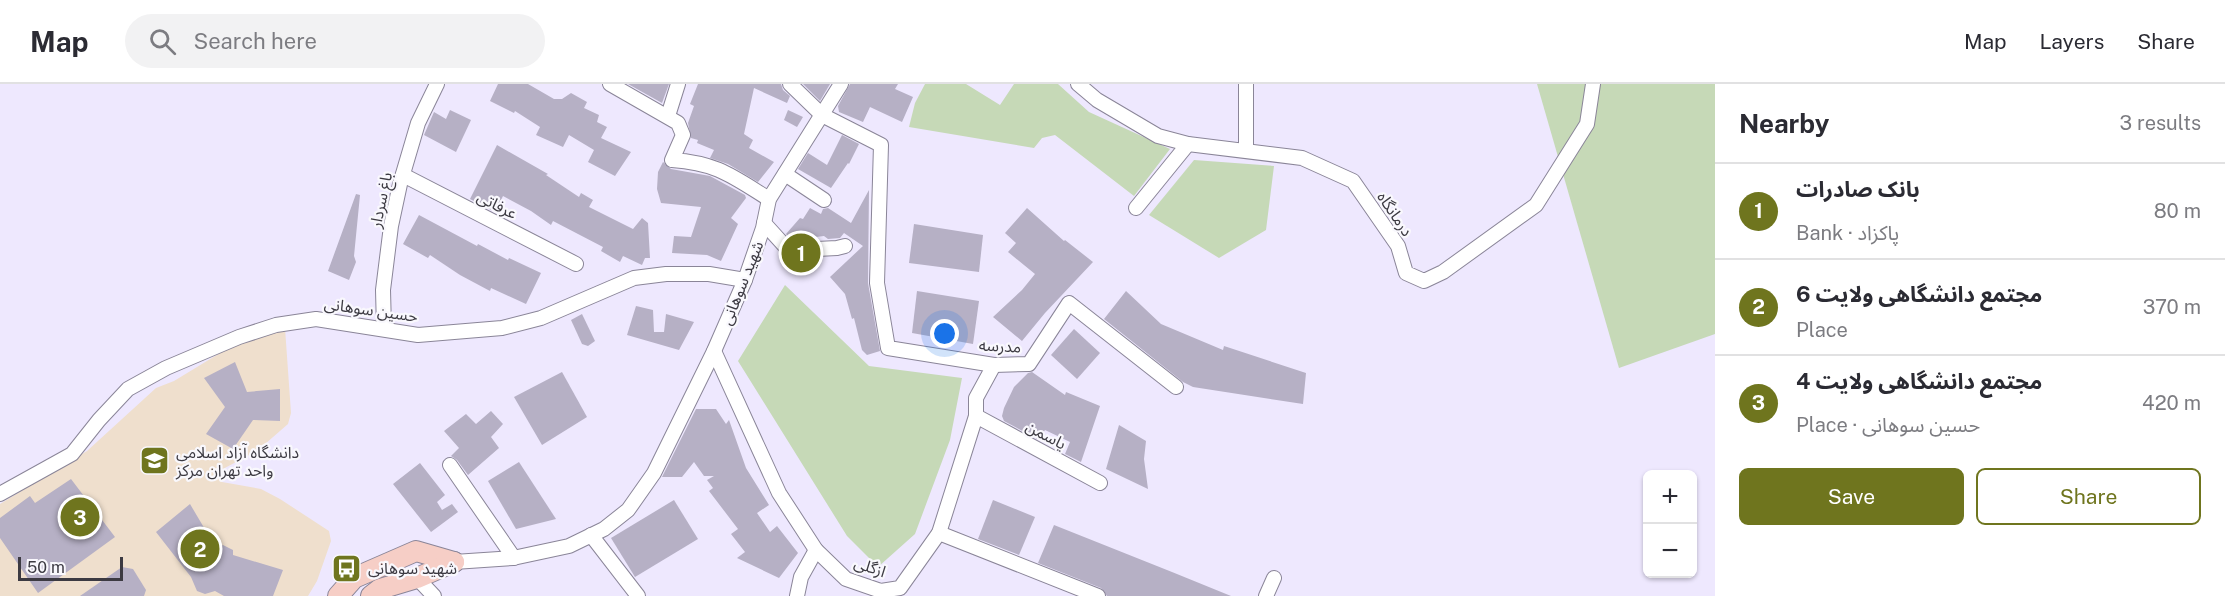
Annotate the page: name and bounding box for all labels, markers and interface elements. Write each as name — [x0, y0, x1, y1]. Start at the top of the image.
search box — [125, 14, 545, 68]
text: Map — [30, 25, 89, 58]
icon: search — [146, 25, 179, 58]
text: Search here — [194, 28, 317, 54]
text: Map — [1964, 29, 2007, 54]
text: Layers — [2040, 29, 2104, 54]
text: Share — [2137, 29, 2195, 54]
text: Nearby — [1739, 108, 1829, 139]
text: 3 results — [2120, 111, 2201, 135]
street label: باغ سردار — [366, 170, 399, 231]
text: بانک صادرات — [1796, 176, 1920, 202]
street label: عرفاتی — [474, 187, 520, 223]
street label: درمانگاه — [1373, 188, 1417, 240]
text: 1 — [1754, 199, 1763, 223]
text: 80 m — [2154, 199, 2201, 223]
text: Bank · پاکزاد — [1796, 221, 1899, 245]
pin: 1 — [782, 230, 820, 276]
street label: شهید سوهانی — [717, 238, 767, 328]
text: مجتمع دانشگاهی ولایت 6 — [1796, 281, 2042, 307]
street label: حسین سوهانی — [323, 294, 419, 326]
text: 2 — [1752, 295, 1765, 319]
text: 370 m — [2143, 295, 2201, 319]
text: Place — [1796, 318, 1848, 342]
your location — [930, 319, 959, 348]
street label: مدرسه — [978, 335, 1022, 357]
text: مجتمع دانشگاهی ولایت 4 — [1796, 368, 2042, 394]
text: 3 — [1752, 391, 1765, 415]
text: 420 m — [2142, 391, 2201, 415]
text: Place · حسین سوهانی — [1796, 413, 1980, 437]
street label: یاسمن — [1023, 417, 1069, 453]
place label: دانشگاه آزاد اسلامی واحد تهران مرکز — [175, 443, 299, 480]
school or university icon: دانشگاه آزاد اسلامی واحد تهران مرکز — [139, 445, 171, 477]
button: Save — [1739, 468, 1964, 525]
button: Share — [1976, 468, 2201, 525]
map controls — [1643, 470, 1697, 578]
button: + — [1643, 470, 1697, 524]
pin: 3 — [60, 494, 100, 540]
button: − — [1643, 524, 1697, 578]
pin: 2 — [180, 526, 220, 572]
bus stop icon: شهید سوهانی — [331, 552, 363, 584]
street label: ازگلی — [852, 553, 888, 581]
scale bar — [18, 554, 123, 582]
text: 50 m — [27, 558, 65, 577]
place label: شهید سوهانی — [368, 559, 457, 578]

